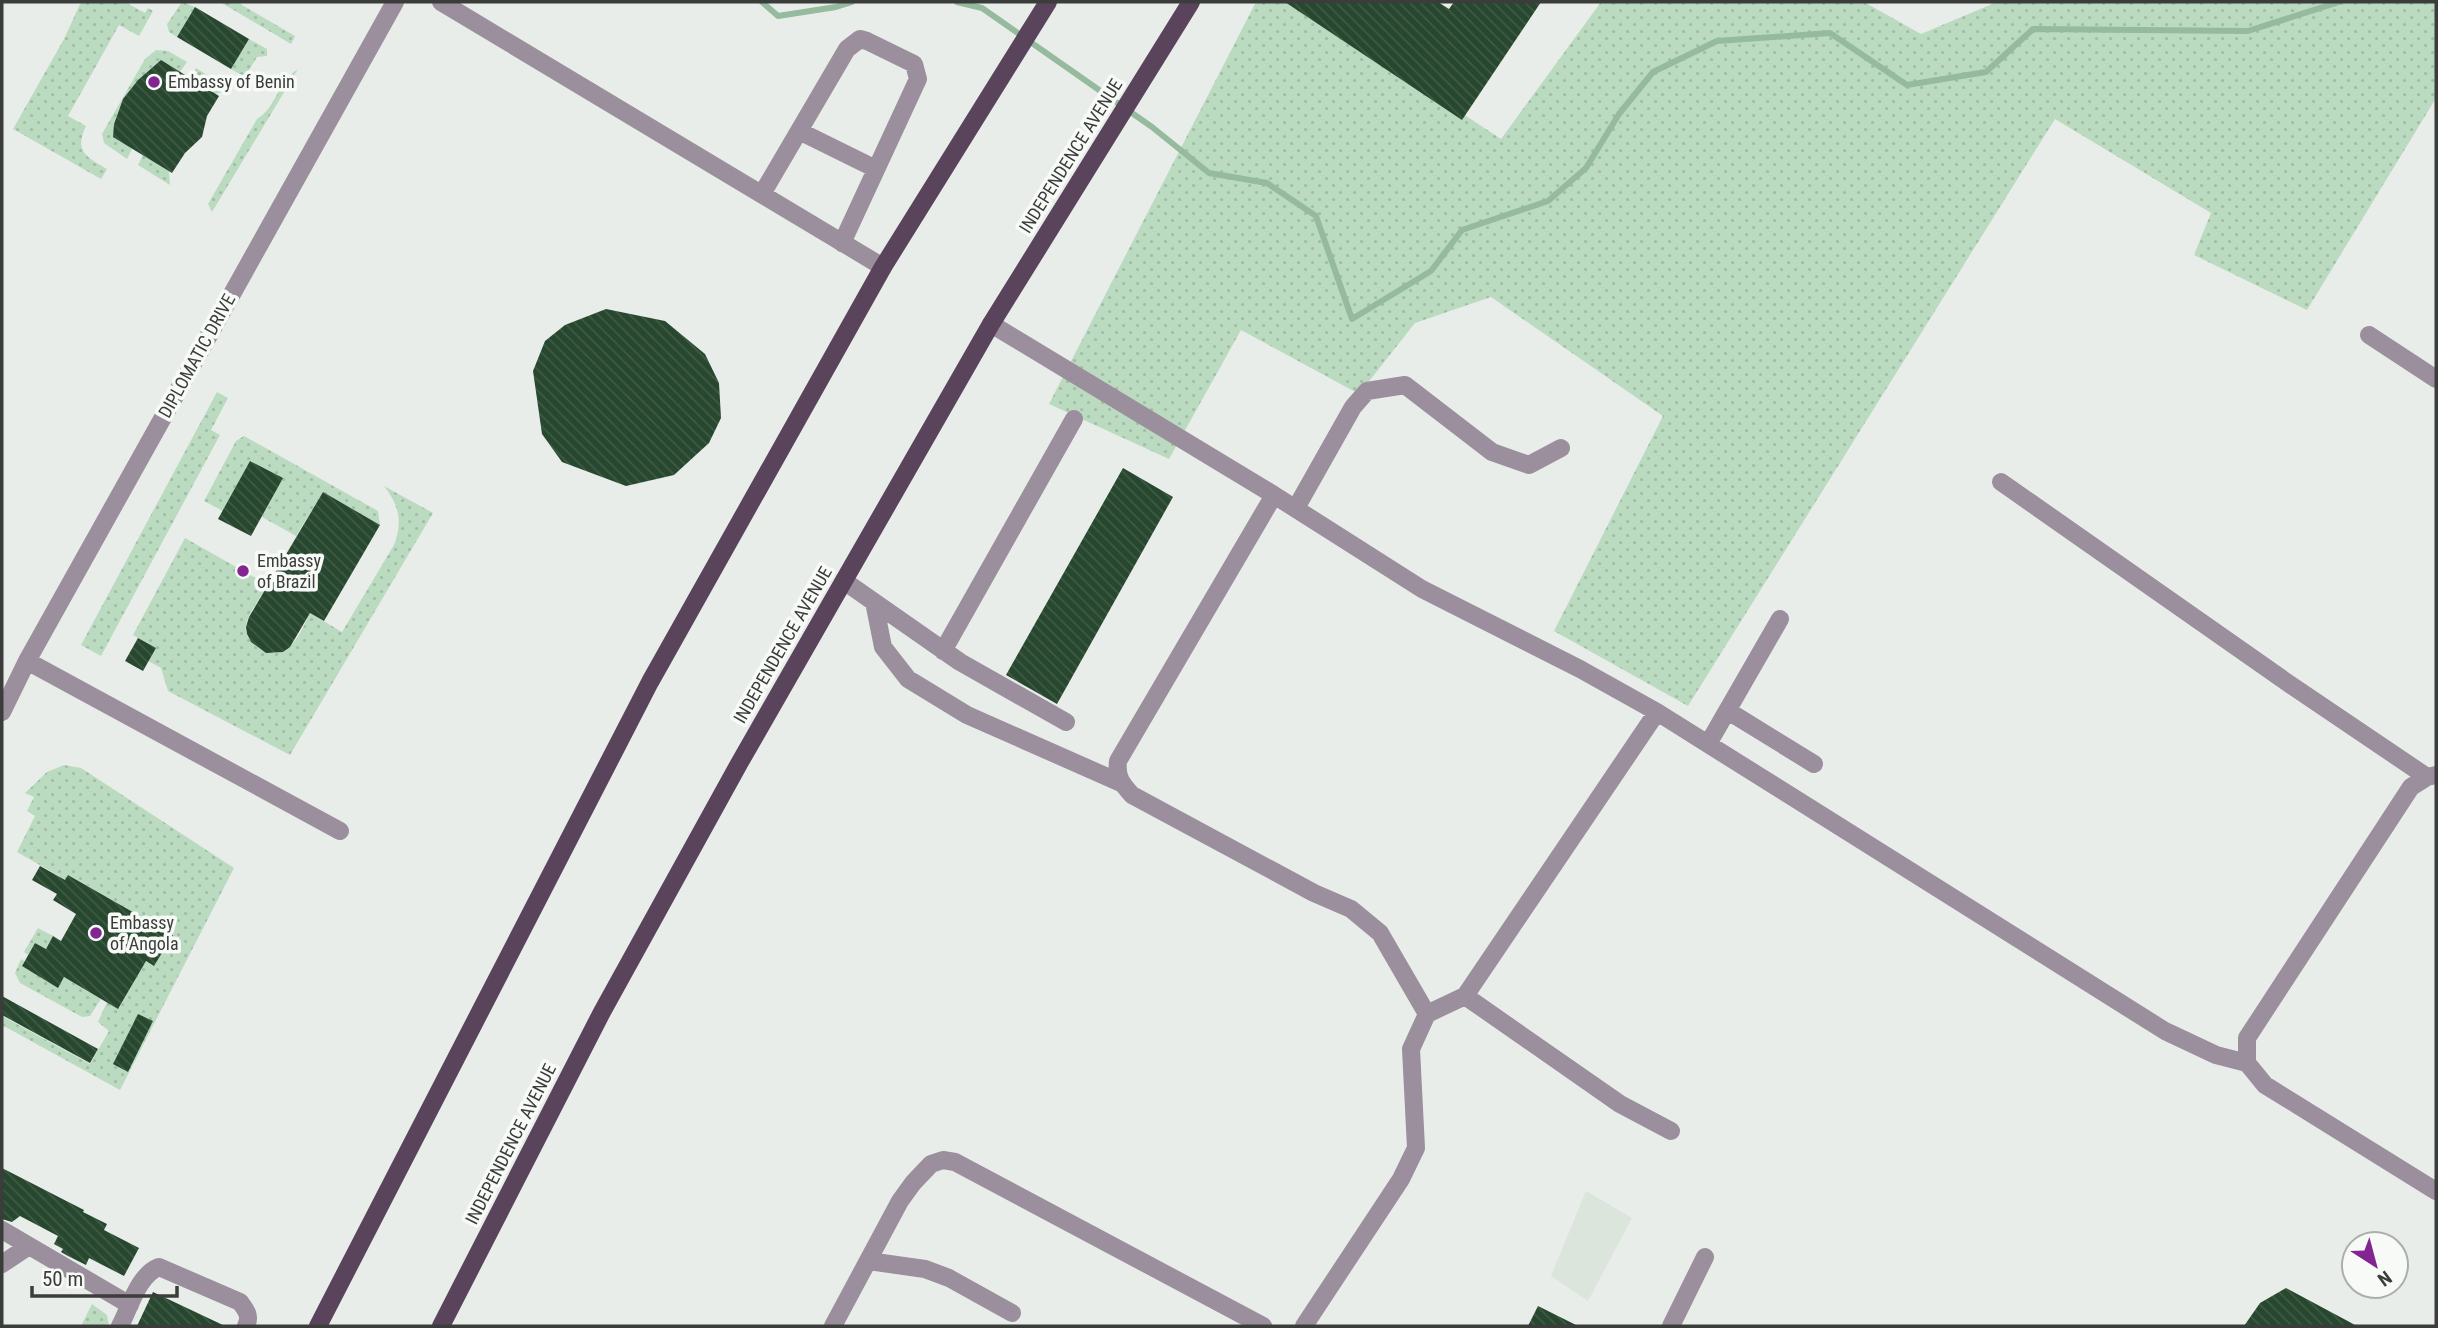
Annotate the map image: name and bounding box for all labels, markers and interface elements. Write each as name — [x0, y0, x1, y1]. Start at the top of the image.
place label: Embassy of Benin — [168, 71, 295, 92]
marker: Embassy of Benin — [146, 74, 162, 90]
street label: INDEPENDENCE AVENUE — [1015, 75, 1127, 237]
street label: DIPLOMATIC DRIVE — [154, 290, 239, 421]
place label: Embassy of Brazil — [257, 550, 321, 592]
marker: Embassy of Brazil — [235, 563, 251, 579]
street label: INDEPENDENCE AVENUE — [729, 563, 836, 727]
place label: Embassy of Angola — [110, 912, 179, 954]
marker: Embassy of Angola — [88, 925, 104, 941]
street label: INDEPENDENCE AVENUE — [461, 1060, 560, 1228]
north arrow — [2340, 1230, 2410, 1300]
scale bar — [32, 1254, 177, 1298]
text: N — [2373, 1266, 2396, 1291]
text: 50 m — [42, 1267, 83, 1291]

